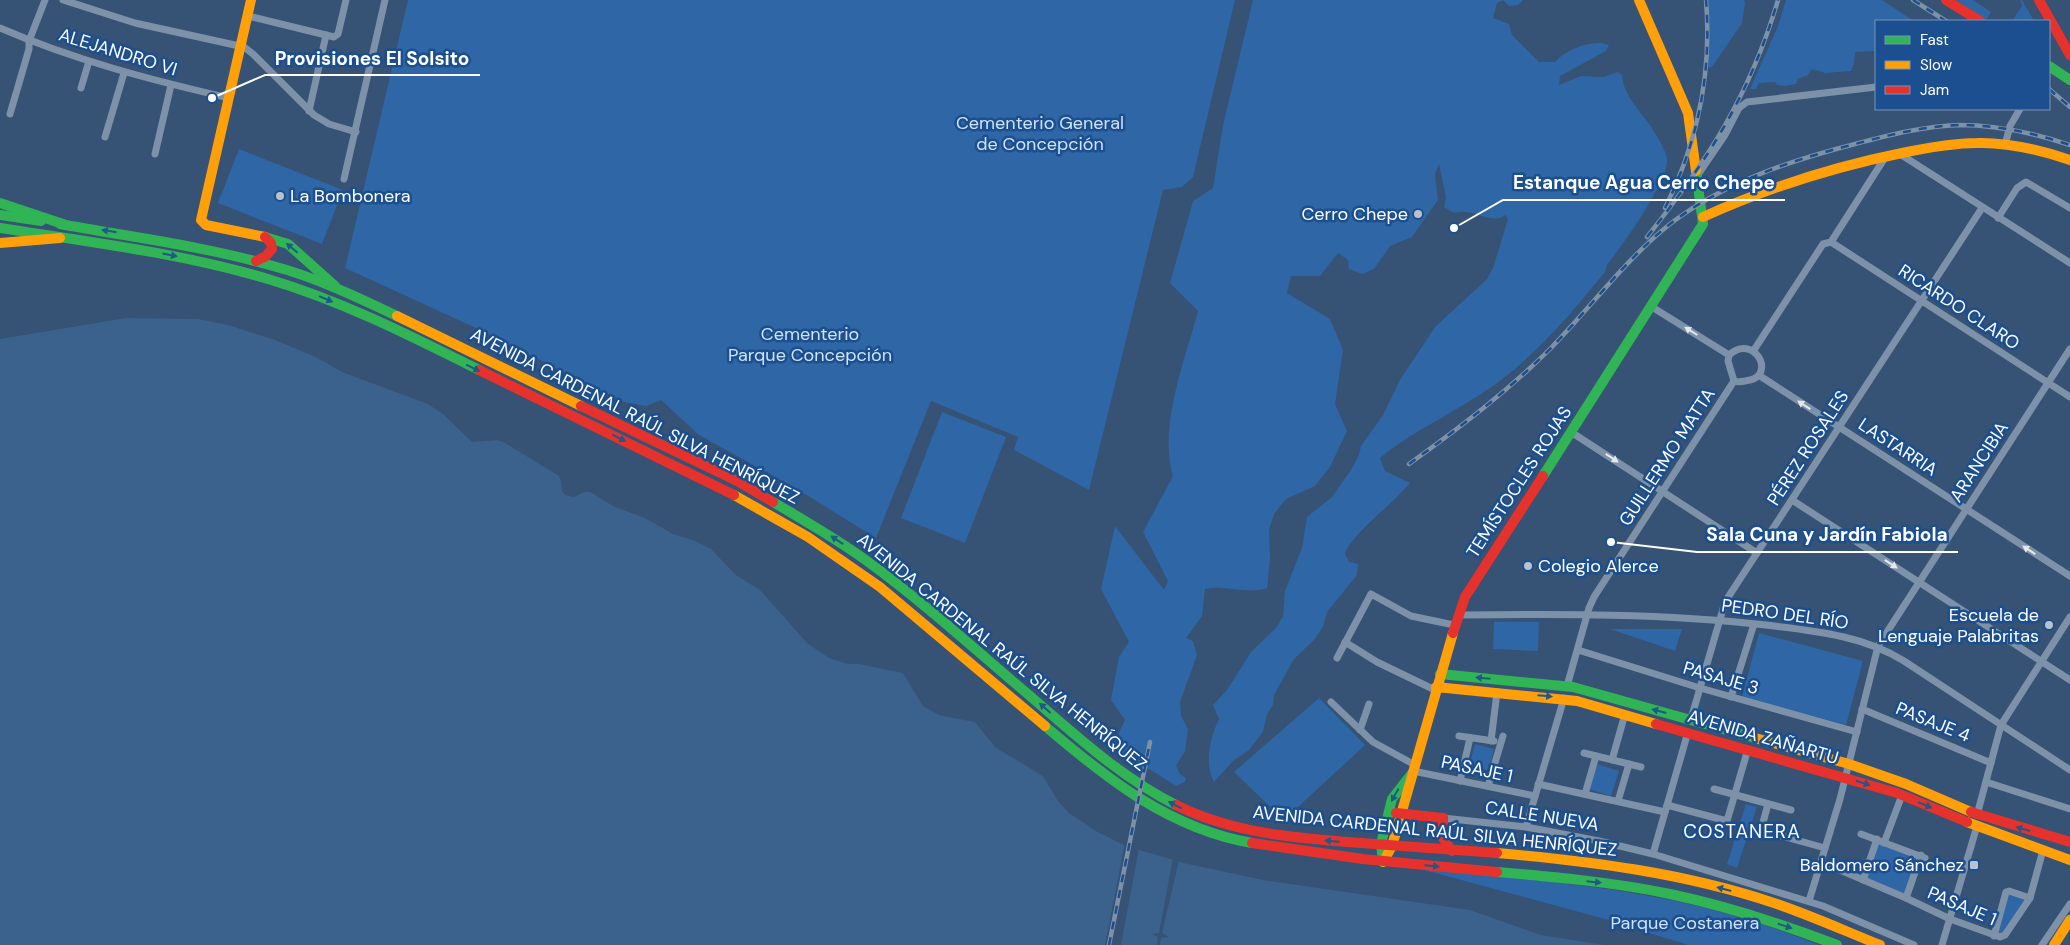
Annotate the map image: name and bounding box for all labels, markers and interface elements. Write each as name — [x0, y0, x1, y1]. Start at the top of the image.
legend — [1875, 20, 2050, 110]
street label: ALEJANDRO VI — [56, 23, 180, 81]
text: Fast — [1920, 30, 1949, 50]
callout: Provisiones El Solsito — [265, 41, 480, 75]
text: Provisiones El Solsito — [275, 46, 469, 71]
text: Slow — [1920, 55, 1953, 75]
text: Jam — [1920, 80, 1949, 100]
park label: Cementerio General de Concepción — [956, 111, 1124, 156]
callout: Estanque Agua Cerro Chepe — [1503, 166, 1785, 200]
text: Estanque Agua Cerro Chepe — [1513, 170, 1775, 195]
place label: La Bombonera — [290, 184, 411, 208]
marker: La Bombonera — [274, 190, 286, 202]
place label: Cerro Chepe — [1301, 202, 1408, 226]
marker: Cerro Chepe — [1412, 208, 1424, 220]
one-way arrow — [100, 227, 116, 235]
one-way arrow — [286, 243, 299, 254]
one-way arrow — [162, 252, 178, 260]
street label: RICARDO CLARO — [1894, 259, 2024, 355]
one-way arrow — [319, 295, 334, 303]
street label: AVENIDA CARDENAL RAÚL SILVA HENRÍQUEZ — [466, 322, 804, 510]
park label: Cementerio Parque Concepción — [728, 322, 892, 367]
one-way arrow — [1684, 326, 1697, 336]
one-way arrow — [466, 364, 480, 372]
street label: GUILLERMO MATTA — [1613, 383, 1721, 531]
street label: PÉREZ ROSALES — [1762, 386, 1854, 510]
one-way arrow — [1798, 400, 1811, 410]
street label: TEMÍSTOCLES ROJAS — [1461, 401, 1577, 563]
street label: LASTARRIA — [1854, 412, 1942, 482]
street label: ARANCIBIA — [1944, 417, 2014, 507]
one-way arrow — [612, 435, 626, 443]
one-way arrow — [1605, 453, 1618, 463]
callout: Sala Cuna y Jardín Fabiola — [1697, 518, 1958, 552]
text: Sala Cuna y Jardín Fabiola — [1706, 522, 1948, 547]
street label: AVENIDA CARDENAL RAÚL SILVA HENRÍQUEZ — [852, 527, 1152, 777]
one-way arrow — [830, 535, 843, 545]
one-way arrow — [2022, 545, 2036, 555]
place label: Colegio Alerce — [1538, 554, 1659, 578]
marker: Colegio Alerce — [1522, 560, 1534, 572]
one-way arrow — [1885, 560, 1898, 569]
street label: PEDRO DEL RÍO — [1720, 593, 1850, 635]
place label: Escuela de Lenguaje Palabritas — [1878, 603, 2039, 648]
marker: Escuela de Lenguaje Palabritas — [2043, 619, 2055, 631]
street label: PASAJE 3 — [1680, 656, 1762, 700]
one-way arrow — [1475, 674, 1491, 682]
one-way arrow — [1538, 692, 1554, 700]
street label: PASAJE 4 — [1892, 696, 1974, 748]
one-way arrow — [1039, 703, 1051, 714]
street label: AVENIDA ZAÑARTU — [1685, 704, 1841, 770]
one-way arrow — [1652, 706, 1667, 714]
street label: PASAJE 1 — [1439, 750, 1515, 788]
one-way arrow — [1855, 779, 1870, 787]
one-way arrow — [1391, 787, 1399, 802]
street label: CALLE NUEVA — [1483, 795, 1601, 837]
street label: AVENIDA CARDENAL RAÚL SILVA HENRÍQUEZ — [1252, 800, 1618, 862]
one-way arrow — [1168, 801, 1182, 809]
one-way arrow — [1918, 801, 1932, 809]
district label: COSTANERA — [1683, 819, 1801, 844]
one-way arrow — [2015, 825, 2030, 833]
one-way arrow — [1324, 837, 1340, 845]
place label: Baldomero Sánchez — [1800, 853, 1964, 877]
marker: Baldomero Sánchez — [1968, 859, 1980, 871]
one-way arrow — [1424, 862, 1440, 870]
one-way arrow — [1586, 878, 1602, 886]
street label: PASAJE 1 — [1924, 881, 2000, 931]
one-way arrow — [1717, 885, 1732, 893]
park label: Parque Costanera — [1611, 911, 1759, 935]
one-way arrow — [1778, 923, 1793, 930]

